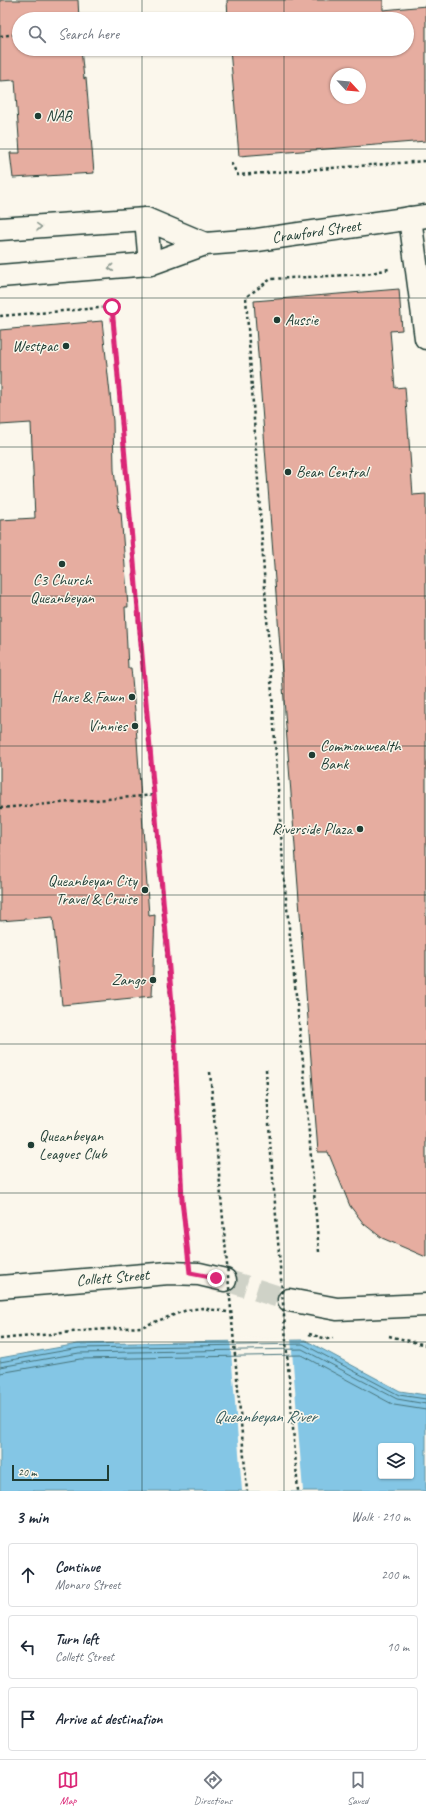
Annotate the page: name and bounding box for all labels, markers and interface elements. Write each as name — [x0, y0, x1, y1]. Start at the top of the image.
search box — [12, 12, 414, 56]
icon: search — [26, 23, 48, 45]
text: Search here — [58, 25, 119, 44]
north arrow — [330, 68, 366, 104]
place label: NAB — [46, 106, 74, 126]
marker: NAB — [33, 111, 43, 121]
street label: Crawford Street — [271, 215, 364, 248]
one-way arrow — [36, 222, 42, 231]
one-way arrow — [108, 263, 114, 272]
route start — [103, 298, 121, 316]
place label: Aussie — [285, 310, 320, 330]
marker: Aussie — [272, 315, 282, 325]
place label: Westpac — [12, 336, 59, 356]
marker: Westpac — [61, 341, 71, 351]
place label: Bean Central — [296, 462, 371, 482]
marker: Bean Central — [283, 467, 293, 477]
marker: C3 Church Queanbeyan — [57, 559, 67, 569]
place label: C3 Church Queanbeyan — [30, 570, 95, 608]
place label: Hare & Fawn — [51, 687, 125, 707]
marker: Hare & Fawn — [127, 692, 137, 702]
place label: Vinnies — [88, 716, 129, 736]
marker: Vinnies — [130, 721, 140, 731]
place label: Commonwealth Bank — [320, 736, 402, 774]
marker: Commonwealth Bank — [307, 750, 317, 760]
place label: Riverside Plaza — [272, 819, 353, 839]
marker: Riverside Plaza — [355, 824, 365, 834]
place label: Queanbeyan City Travel & Cruise — [48, 871, 139, 909]
marker: Queanbeyan City Travel & Cruise — [140, 885, 150, 895]
place label: Zango — [111, 970, 147, 990]
marker: Zango — [148, 975, 158, 985]
place label: Queanbeyan Leagues Club — [39, 1126, 108, 1164]
marker: Queanbeyan Leagues Club — [26, 1140, 36, 1150]
street label: Collett Street — [75, 1265, 151, 1291]
route end — [207, 1269, 225, 1287]
water label: Queanbeyan River — [214, 1406, 319, 1427]
map controls — [378, 1443, 414, 1479]
button: layers — [378, 1443, 414, 1479]
scale bar — [12, 1463, 109, 1482]
text: 20 m — [18, 1465, 37, 1479]
text: 3 min — [16, 1507, 49, 1528]
text: Walk · 210 m — [351, 1509, 410, 1525]
text: Continue — [55, 1558, 100, 1577]
icon: ahead — [17, 1564, 39, 1586]
text: 200 m — [381, 1567, 409, 1583]
text: Monaro Street — [55, 1577, 120, 1593]
text: Turn left — [55, 1630, 98, 1649]
icon: left — [17, 1636, 39, 1658]
text: 10 m — [387, 1639, 409, 1655]
text: Collett Street — [55, 1649, 114, 1665]
icon: arrive — [17, 1708, 39, 1730]
text: Arrive at destination — [55, 1710, 162, 1729]
tab: Map — [57, 1769, 79, 1807]
tab: Directions — [194, 1769, 232, 1807]
tab: Saved — [347, 1769, 369, 1807]

